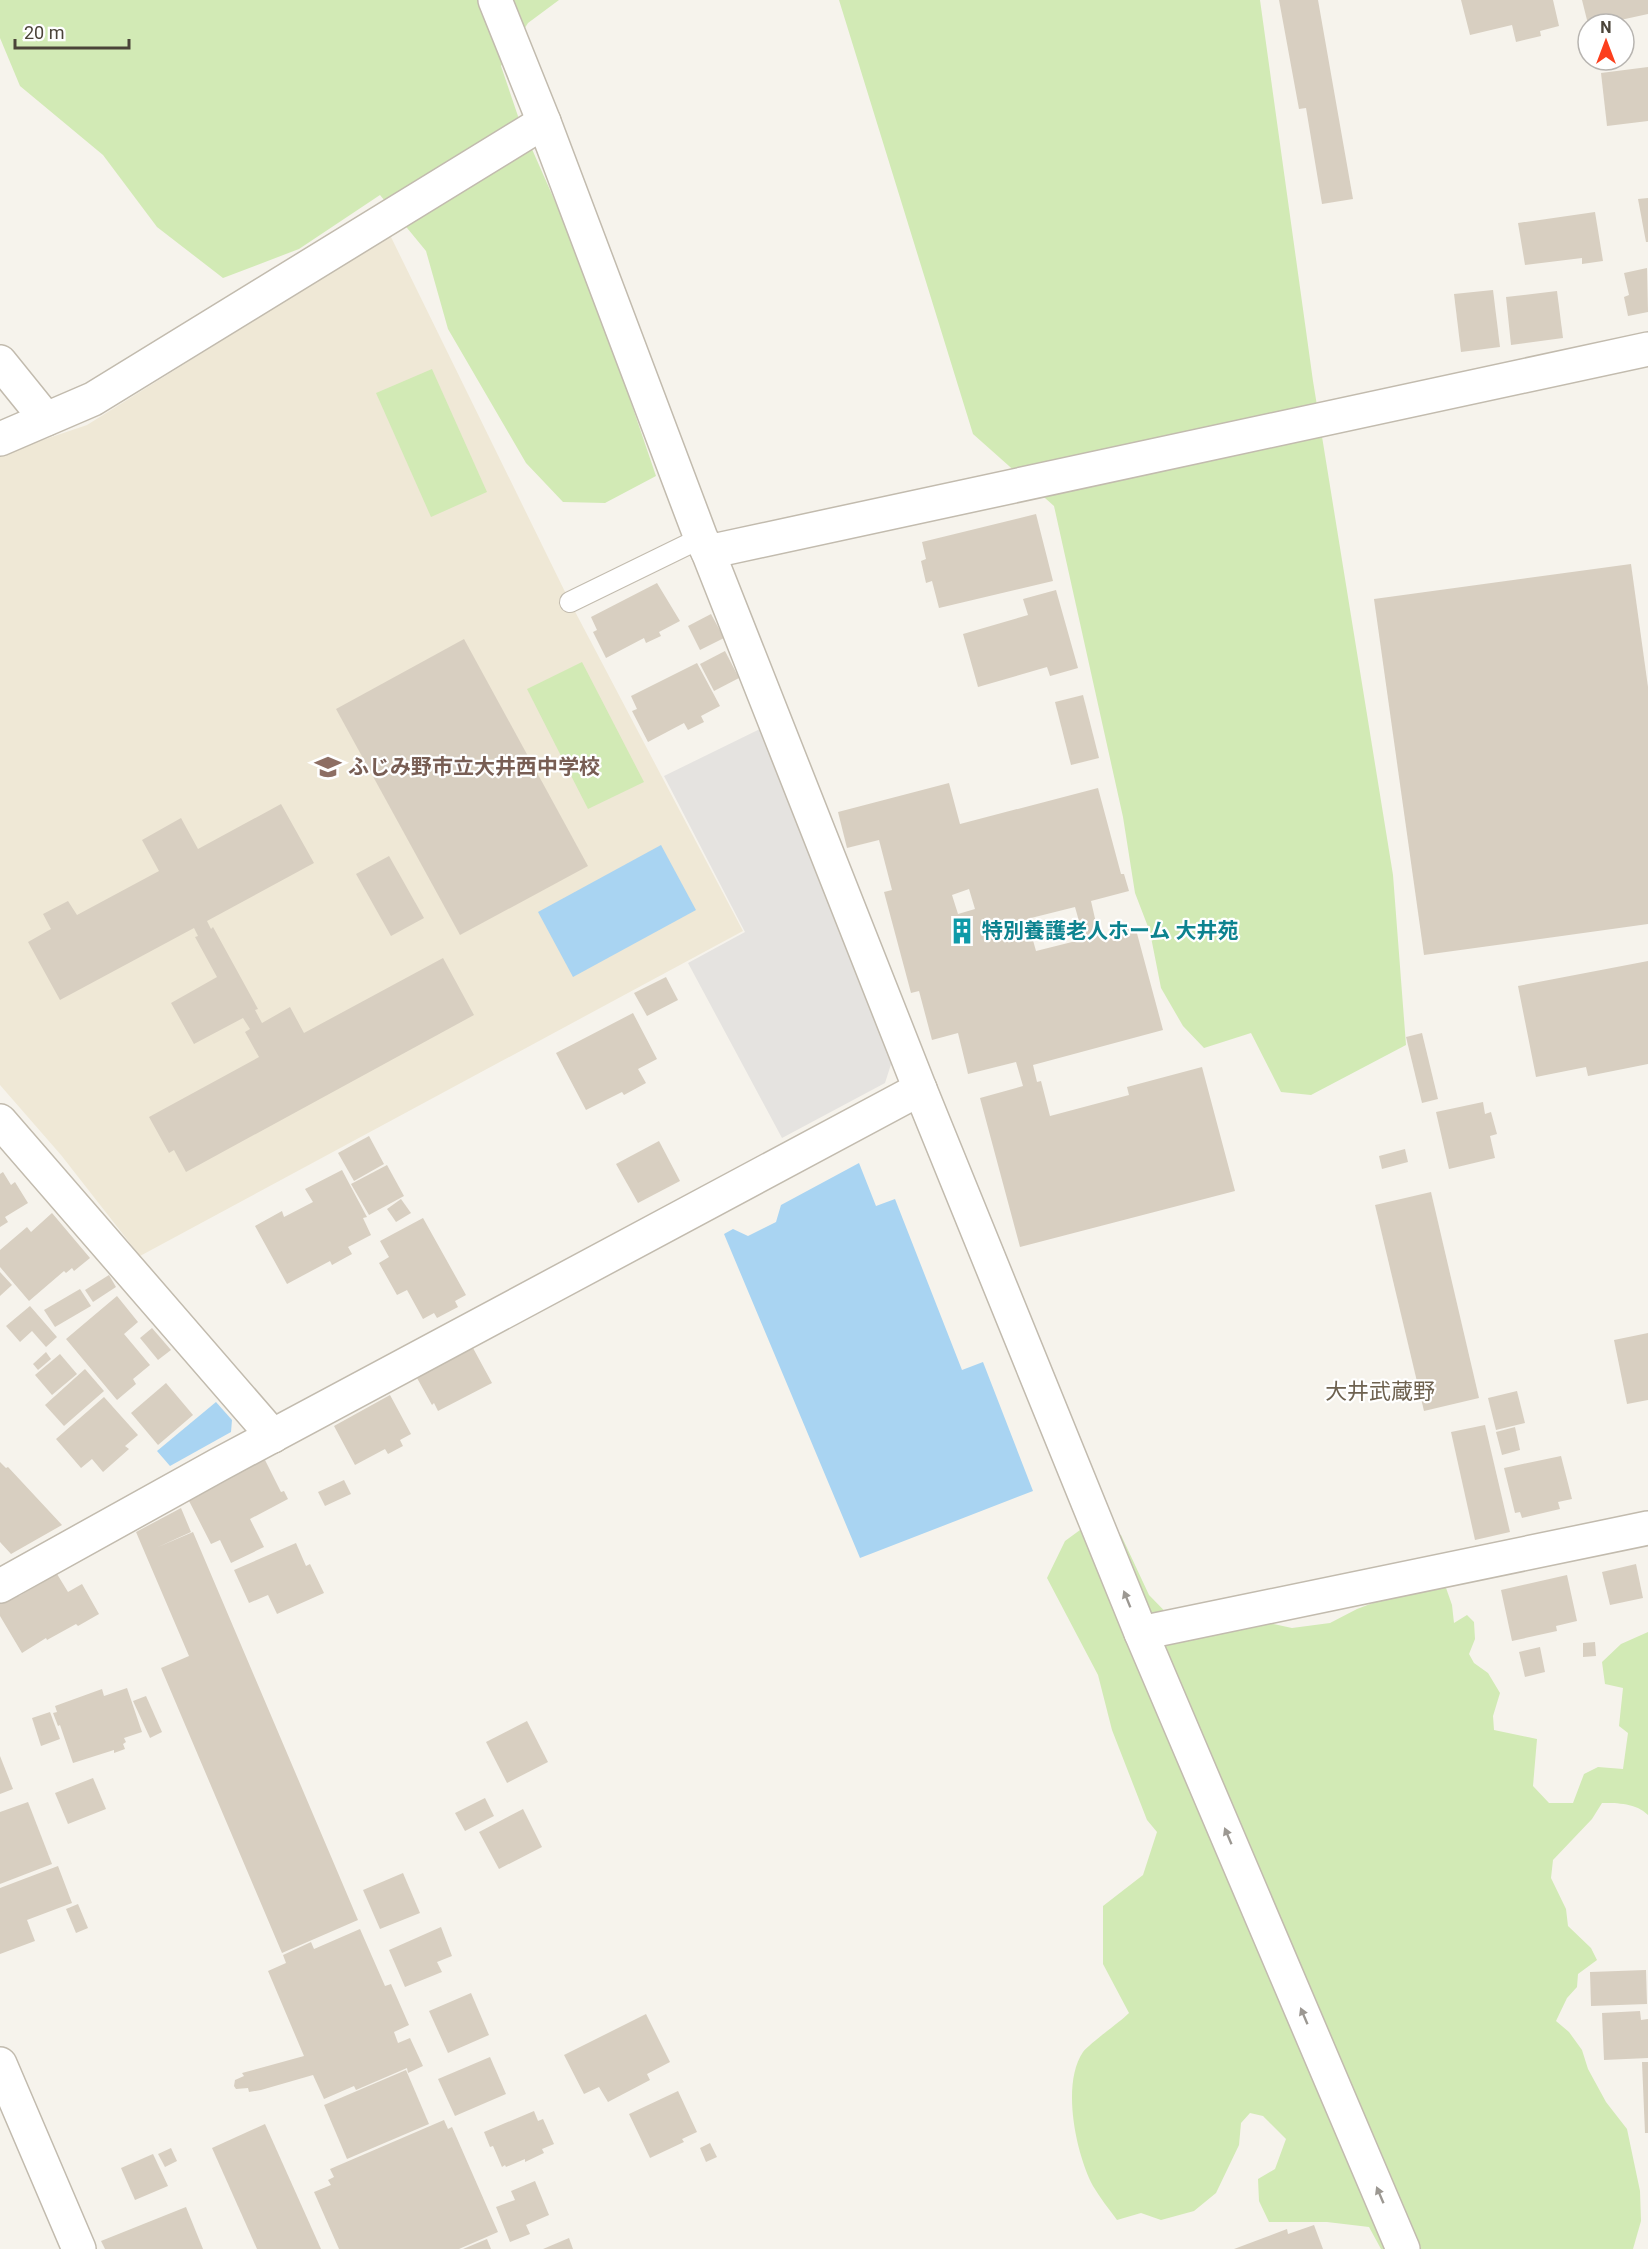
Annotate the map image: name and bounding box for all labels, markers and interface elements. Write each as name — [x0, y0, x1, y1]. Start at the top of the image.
scale bar — [15, 12, 129, 50]
north arrow — [1576, 12, 1636, 72]
text: N — [1600, 18, 1612, 37]
text: 20 m — [24, 22, 64, 43]
school or university icon: ふじみ野市立大井西中学校 — [313, 752, 343, 782]
place label: ふじみ野市立大井西中学校 — [348, 755, 600, 779]
building icon: 特別養護老人ホーム 大井苑 — [947, 916, 977, 946]
place label: 特別養護老人ホーム 大井苑 — [982, 919, 1239, 943]
district label: 大井武蔵野 — [1325, 1379, 1435, 1404]
one-way arrow — [1122, 1589, 1132, 1607]
one-way arrow — [1223, 1827, 1233, 1845]
one-way arrow — [1299, 2006, 1309, 2024]
one-way arrow — [1375, 2186, 1385, 2204]

